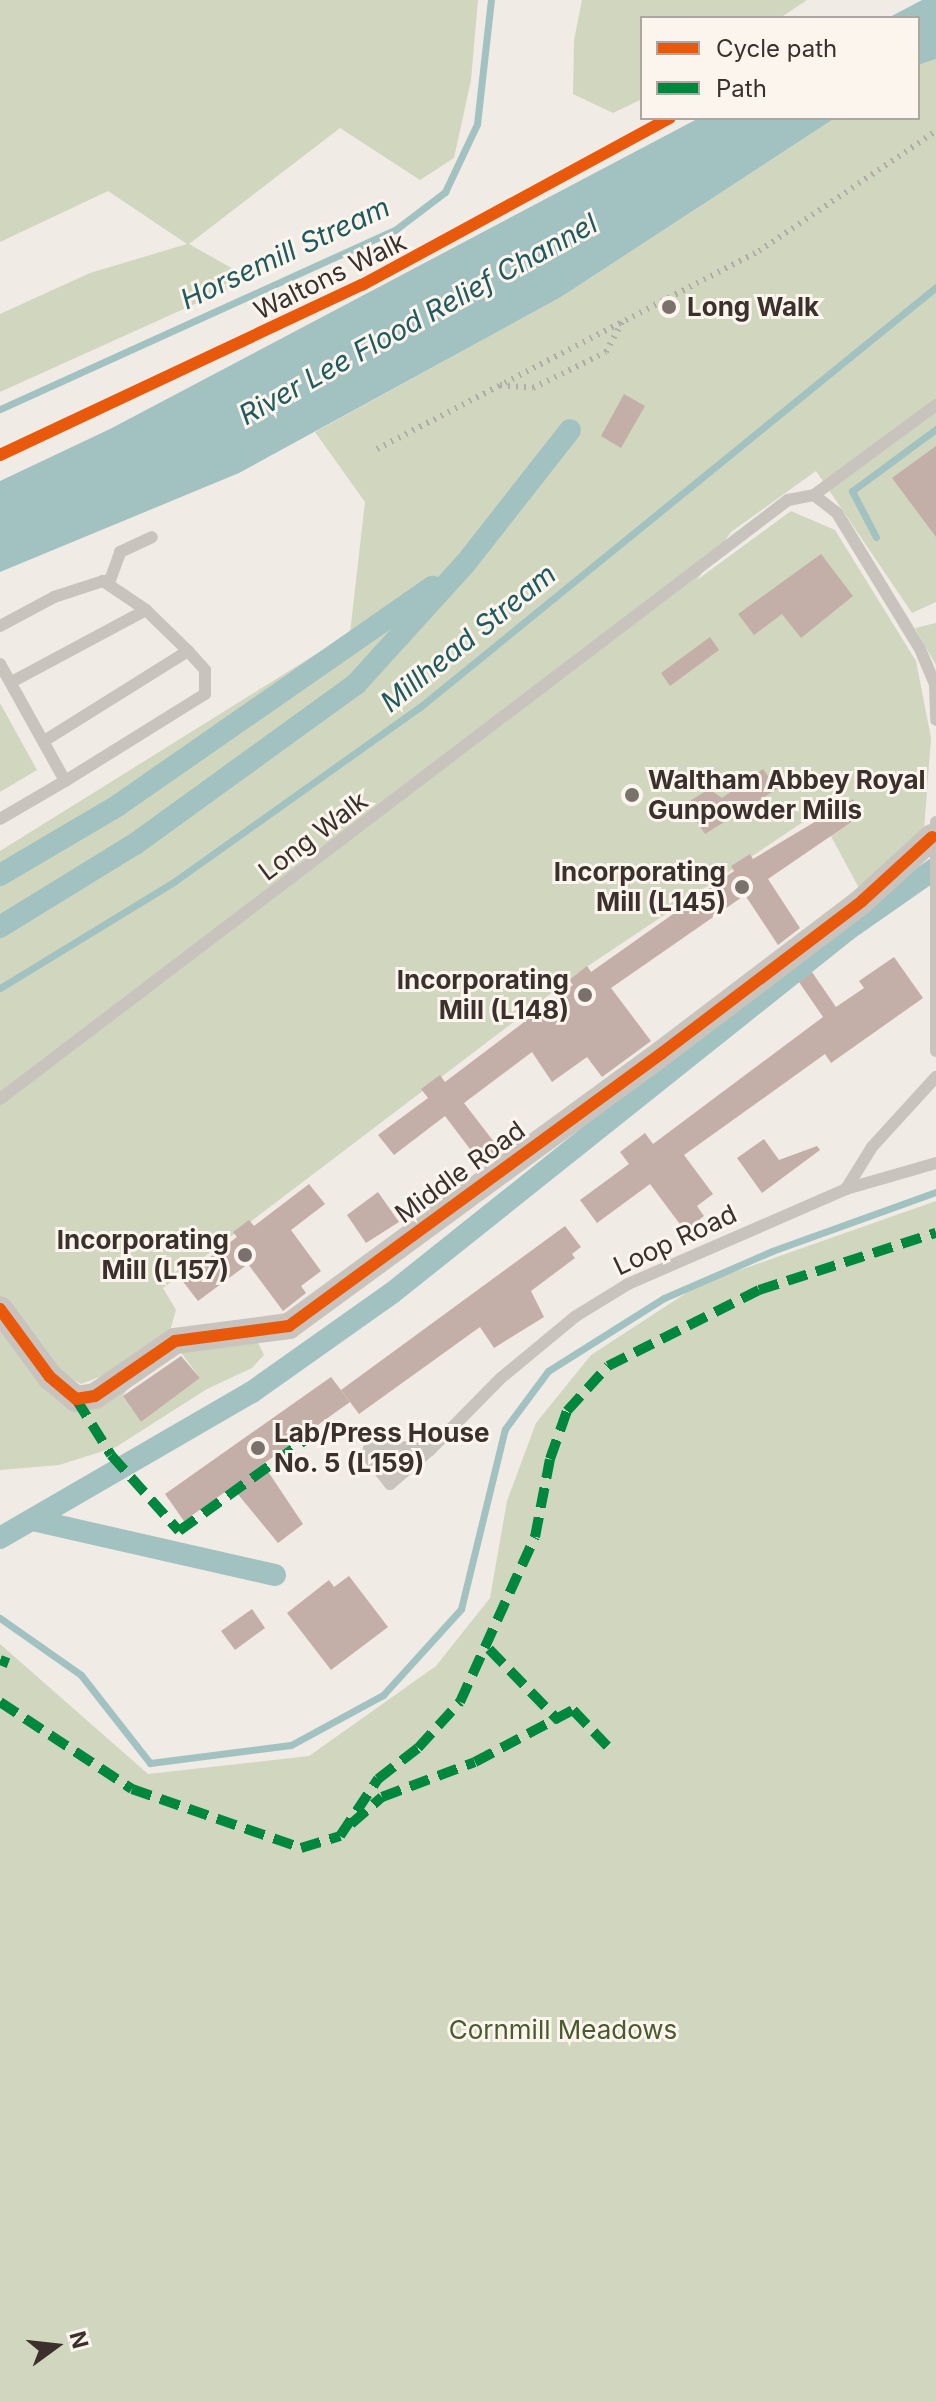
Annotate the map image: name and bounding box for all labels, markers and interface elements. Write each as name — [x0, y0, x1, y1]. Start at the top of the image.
legend — [640, 16, 920, 120]
text: Cycle path — [716, 34, 837, 63]
text: Path — [716, 74, 767, 103]
water label: Horsemill Stream — [175, 190, 395, 316]
water label: River Lee Flood Relief Channel — [233, 206, 603, 432]
street label: Waltons Walk — [249, 226, 411, 326]
place label: Long Walk — [687, 291, 819, 323]
marker: Long Walk — [658, 296, 680, 318]
water label: Millhead Stream — [374, 557, 562, 719]
place label: Waltham Abbey Royal Gunpowder Mills — [648, 764, 926, 826]
street label: Long Walk — [252, 785, 374, 887]
marker: Waltham Abbey Royal Gunpowder Mills — [623, 786, 641, 804]
place label: Incorporating Mill (L145) — [554, 856, 726, 918]
marker: Incorporating Mill (L145) — [733, 878, 751, 896]
place label: Incorporating Mill (L148) — [397, 964, 569, 1026]
marker: Incorporating Mill (L148) — [576, 986, 594, 1004]
street label: Middle Road — [389, 1114, 531, 1230]
street label: Loop Road — [609, 1198, 741, 1282]
place label: Incorporating Mill (L157) — [57, 1224, 229, 1286]
marker: Incorporating Mill (L157) — [236, 1246, 254, 1264]
place label: Lab/Press House No. 5 (L159) — [274, 1417, 489, 1478]
marker: Lab/Press House No. 5 (L159) — [249, 1439, 267, 1457]
park label: Cornmill Meadows — [449, 2014, 677, 2046]
north arrow — [16, 2306, 96, 2386]
text: N — [64, 2328, 94, 2351]

